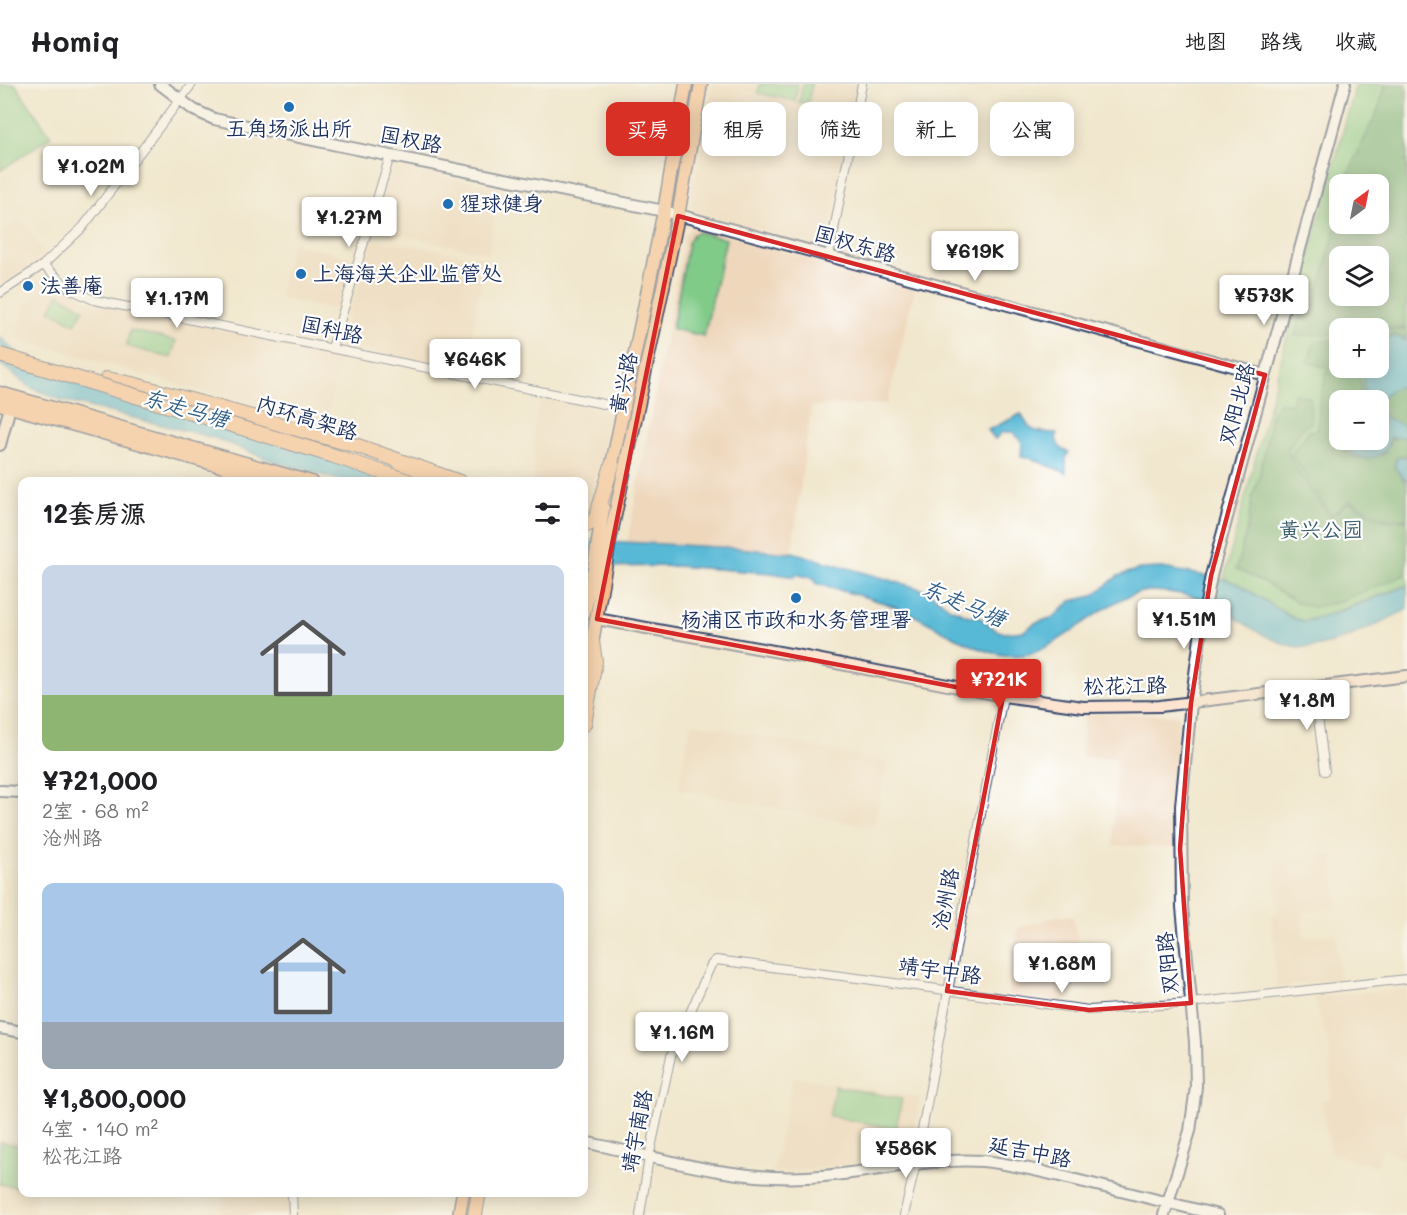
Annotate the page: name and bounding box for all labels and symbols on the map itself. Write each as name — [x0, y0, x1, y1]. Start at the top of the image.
marker: 五角场派出所 — [282, 100, 296, 114]
place label: 五角场派出所 — [226, 114, 352, 141]
street label: 国权路 — [378, 119, 445, 158]
pin: ¥1.02M — [42, 146, 140, 197]
north arrow — [1329, 174, 1389, 234]
place label: 猩球健身 — [460, 189, 544, 216]
pin: ¥1.27M — [300, 197, 398, 248]
marker: 猩球健身 — [441, 197, 455, 211]
street label: 国权东路 — [811, 218, 900, 267]
pin: ¥619K — [933, 231, 1017, 282]
place label: 上海海关企业监管处 — [313, 259, 502, 286]
marker: 上海海关企业监管处 — [294, 267, 308, 281]
place label: 法善庵 — [40, 271, 103, 298]
pin: ¥573K — [1222, 275, 1306, 326]
pin: ¥1.17M — [128, 278, 226, 329]
marker: 法善庵 — [21, 279, 35, 293]
street label: 国科路 — [299, 309, 366, 348]
pin: ¥646K — [433, 339, 517, 390]
street label: 黄兴路 — [603, 349, 642, 416]
street label: 双阳北路 — [1212, 360, 1259, 448]
water label: 东走马塘 — [140, 381, 234, 434]
street label: 内环高架路 — [253, 388, 362, 445]
park label: 黄兴公园 — [1279, 515, 1363, 542]
water label: 东走马塘 — [918, 572, 1012, 634]
marker: 杨浦区市政和水务管理署 — [789, 591, 803, 605]
pin: ¥1.51M — [1135, 599, 1233, 650]
place label: 杨浦区市政和水务管理署 — [681, 605, 912, 632]
pin: ¥721K — [957, 659, 1041, 710]
street label: 松花江路 — [1083, 670, 1167, 699]
pin: ¥1.8M — [1265, 680, 1349, 731]
street label: 沧州路 — [925, 865, 964, 932]
street label: 双阳路 — [1150, 930, 1183, 996]
pin: ¥1.68M — [1013, 943, 1111, 994]
street label: 靖宇中路 — [897, 950, 984, 989]
pin: ¥1.16M — [633, 1012, 731, 1063]
street label: 靖宇南路 — [614, 1087, 657, 1175]
pin: ¥586K — [864, 1128, 948, 1179]
street label: 延吉中路 — [986, 1129, 1074, 1172]

